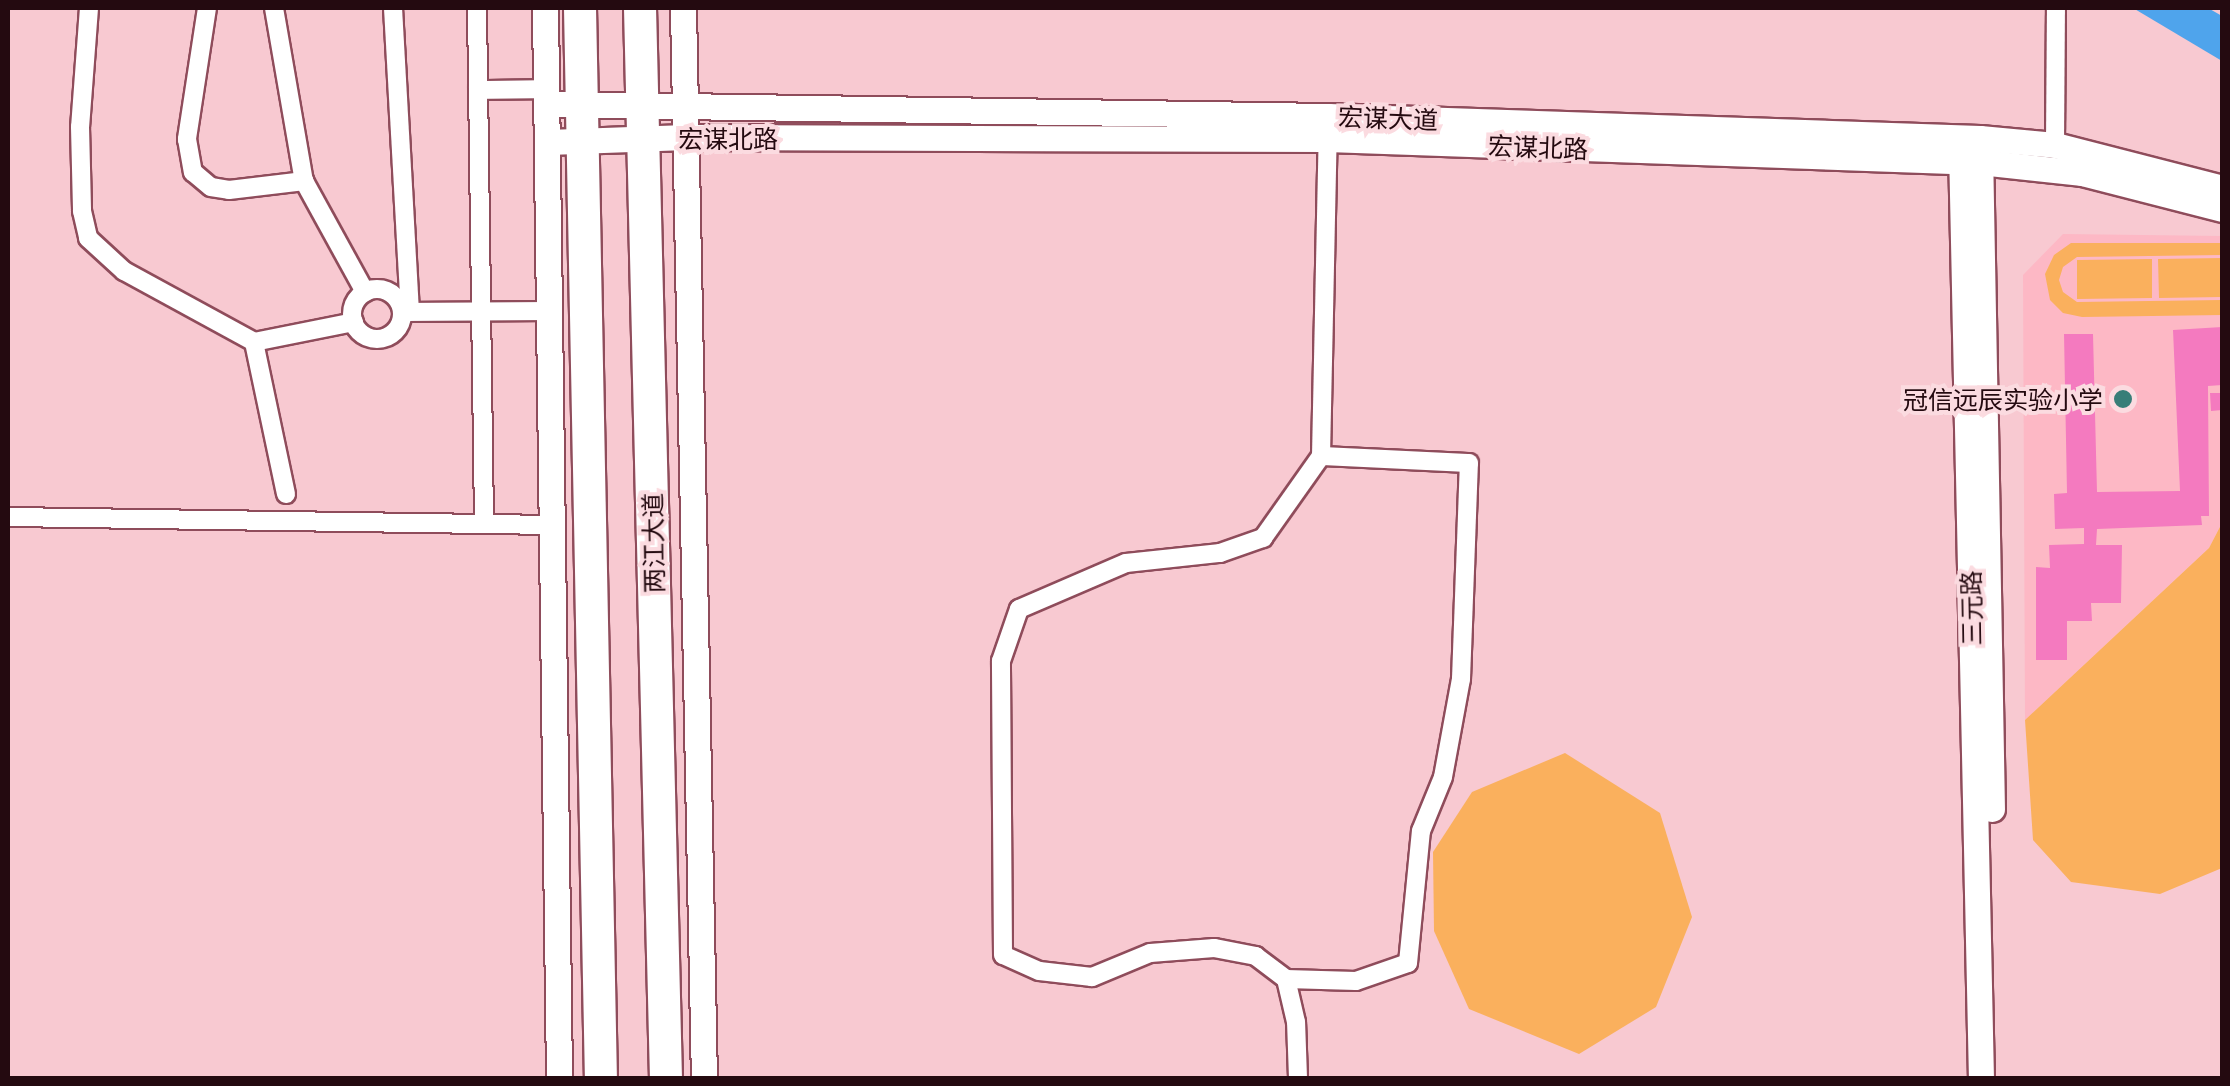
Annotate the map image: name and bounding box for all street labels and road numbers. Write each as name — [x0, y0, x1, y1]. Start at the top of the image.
street label: 宏谋大道 — [1338, 101, 1438, 135]
street label: 宏谋北路 — [678, 123, 778, 153]
street label: 宏谋北路 — [1488, 130, 1588, 164]
street label: 两江大道 — [637, 493, 669, 593]
street label: 三元路 — [1955, 570, 1987, 646]

